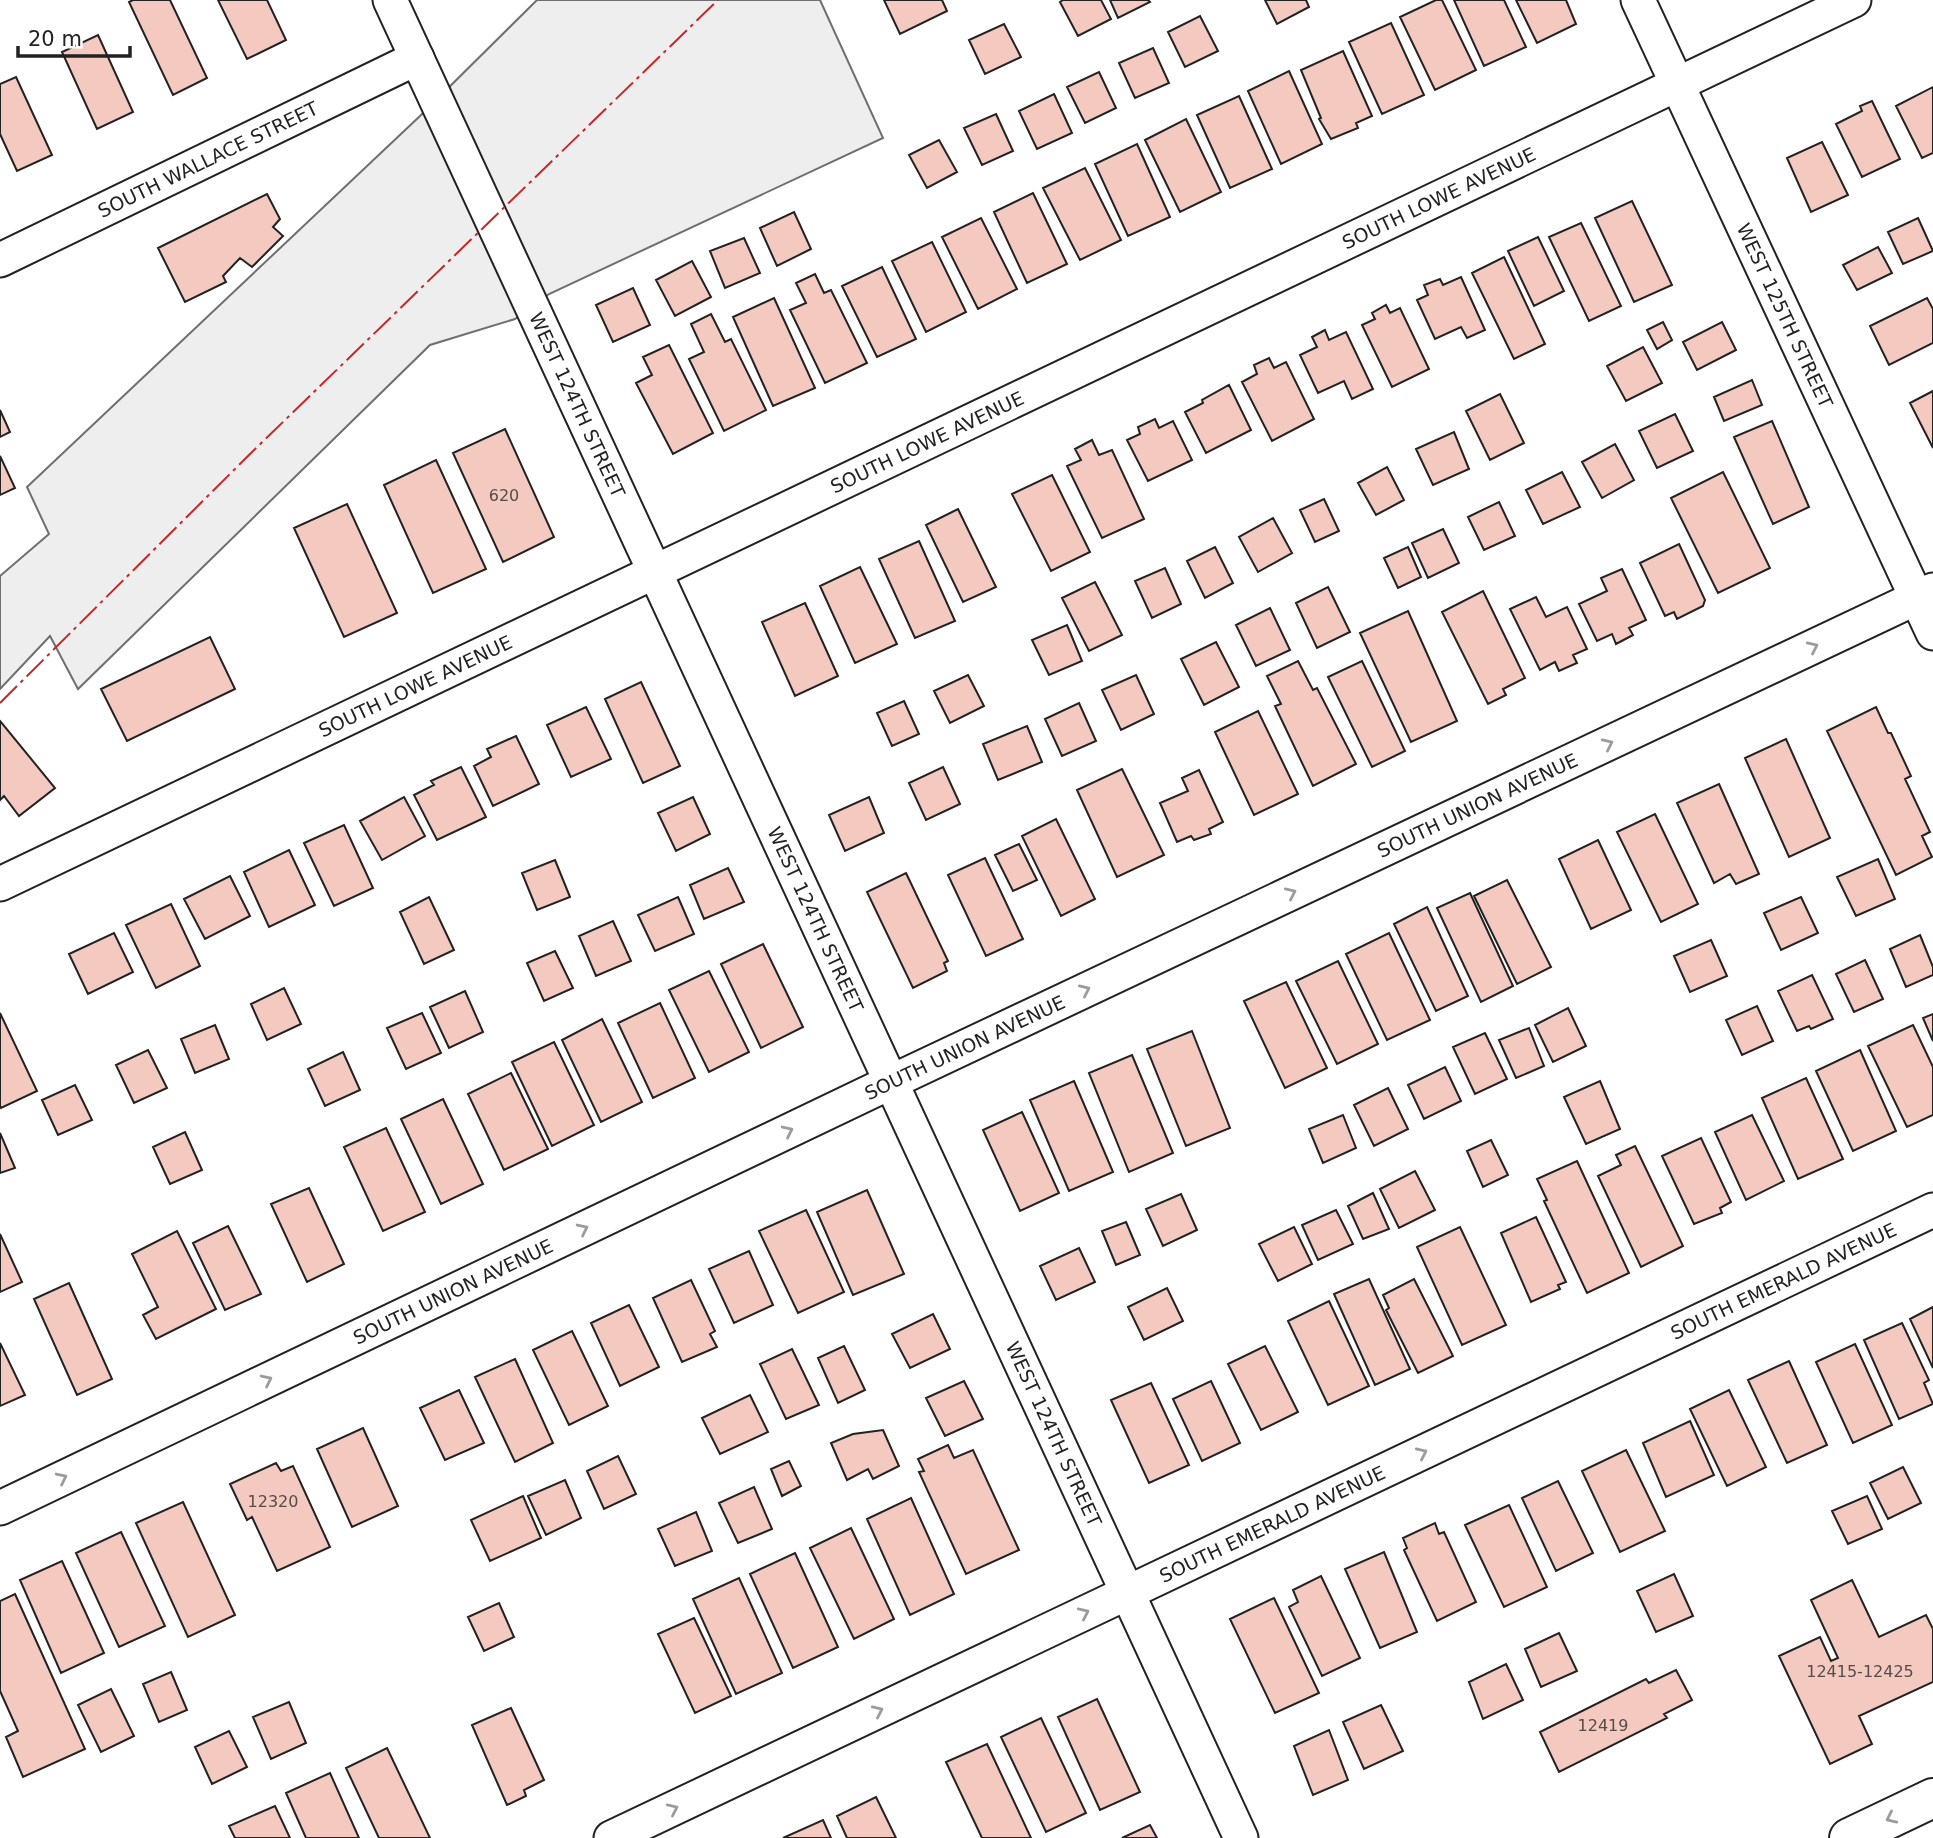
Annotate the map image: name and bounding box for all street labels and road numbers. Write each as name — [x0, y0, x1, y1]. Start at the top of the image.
street label: SOUTH WALLACE STREET — [94, 97, 322, 222]
street label: SOUTH LOWE AVENUE — [1339, 142, 1539, 253]
street label: WEST 125TH STREET — [1733, 220, 1838, 412]
street label: WEST 124TH STREET — [525, 309, 630, 501]
street label: SOUTH LOWE AVENUE — [827, 387, 1027, 497]
street label: SOUTH LOWE AVENUE — [315, 631, 515, 741]
street label: SOUTH UNION AVENUE — [1374, 748, 1581, 862]
street label: WEST 124TH STREET — [763, 823, 868, 1016]
street label: SOUTH UNION AVENUE — [861, 991, 1068, 1104]
street label: SOUTH EMERALD AVENUE — [1667, 1218, 1900, 1344]
street label: SOUTH UNION AVENUE — [349, 1234, 556, 1349]
street label: WEST 124TH STREET — [1002, 1338, 1106, 1530]
street label: SOUTH EMERALD AVENUE — [1156, 1461, 1388, 1587]

